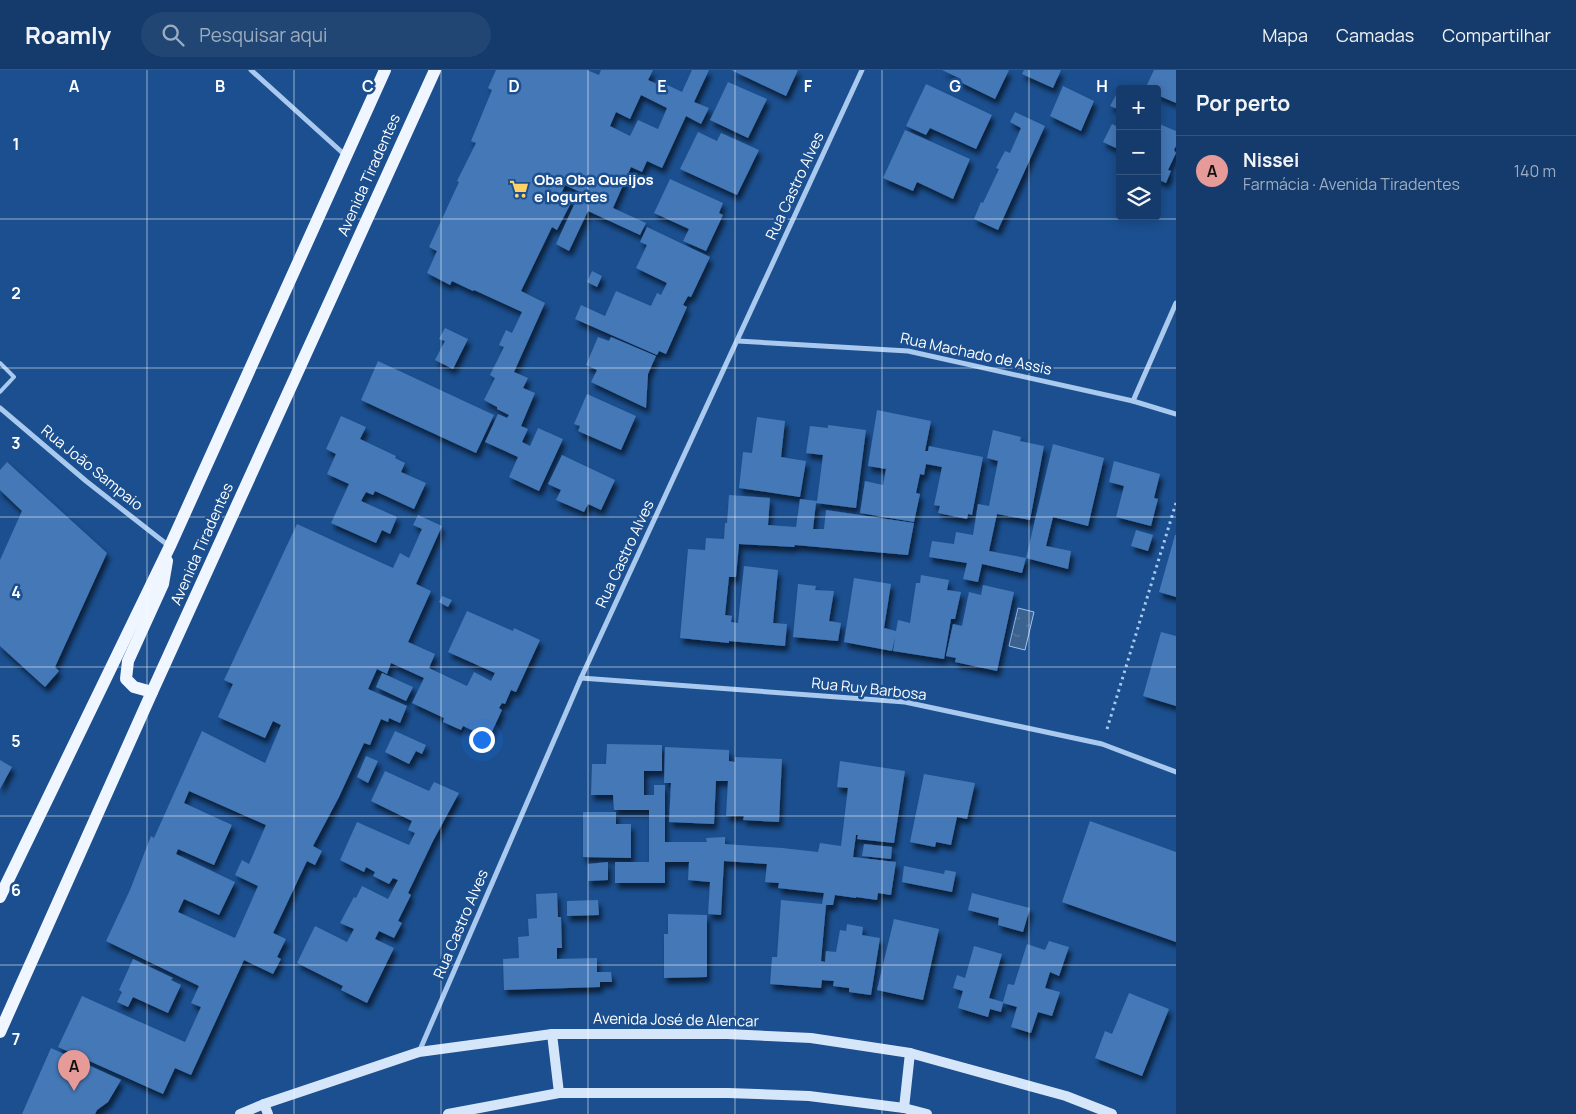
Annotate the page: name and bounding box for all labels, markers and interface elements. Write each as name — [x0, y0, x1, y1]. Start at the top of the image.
search box — [141, 12, 491, 57]
text: Roamly — [25, 18, 111, 51]
icon: search — [159, 21, 187, 49]
text: Pesquisar aqui — [199, 22, 327, 48]
text: Mapa — [1262, 23, 1308, 47]
text: Camadas — [1336, 23, 1414, 47]
text: Compartilhar — [1442, 23, 1551, 47]
text: A — [69, 75, 80, 97]
text: B — [215, 75, 225, 97]
text: C — [362, 75, 374, 97]
text: D — [508, 75, 520, 97]
text: E — [657, 75, 667, 97]
text: F — [804, 75, 813, 97]
text: G — [949, 75, 961, 97]
text: H — [1096, 75, 1108, 97]
map controls — [1116, 85, 1161, 220]
button: + — [1116, 85, 1161, 130]
text: Por perto — [1196, 89, 1290, 117]
street label: Avenida Tiradentes — [332, 110, 405, 239]
street label: Rua Castro Alves — [760, 128, 829, 243]
button: − — [1116, 130, 1161, 175]
text: 1 — [12, 133, 20, 155]
text: Nissei — [1243, 147, 1299, 173]
text: A — [1207, 160, 1217, 182]
text: 140 m — [1514, 160, 1556, 182]
place label: Oba Oba Queijos e Iogurtes — [534, 169, 654, 207]
text: Farmácia · Avenida Tiradentes — [1243, 173, 1460, 195]
button: layers — [1116, 175, 1161, 220]
supermarket icon: Oba Oba Queijos e Iogurtes — [508, 178, 530, 200]
text: 2 — [11, 282, 21, 304]
street label: Rua Machado de Assis — [898, 327, 1054, 380]
street label: Rua João Sampaio — [37, 420, 148, 515]
text: 3 — [11, 432, 21, 454]
street label: Avenida Tiradentes — [165, 479, 238, 608]
street label: Rua Castro Alves — [590, 496, 659, 611]
text: 4 — [11, 581, 21, 603]
street label: Rua Ruy Barbosa — [810, 672, 928, 705]
your location — [469, 727, 495, 753]
text: 5 — [11, 730, 21, 752]
street label: Rua Castro Alves — [428, 866, 493, 982]
text: 6 — [11, 879, 21, 901]
street label: Avenida José de Alencar — [593, 1008, 760, 1031]
text: 7 — [12, 1028, 20, 1050]
pin: A — [58, 1050, 90, 1091]

